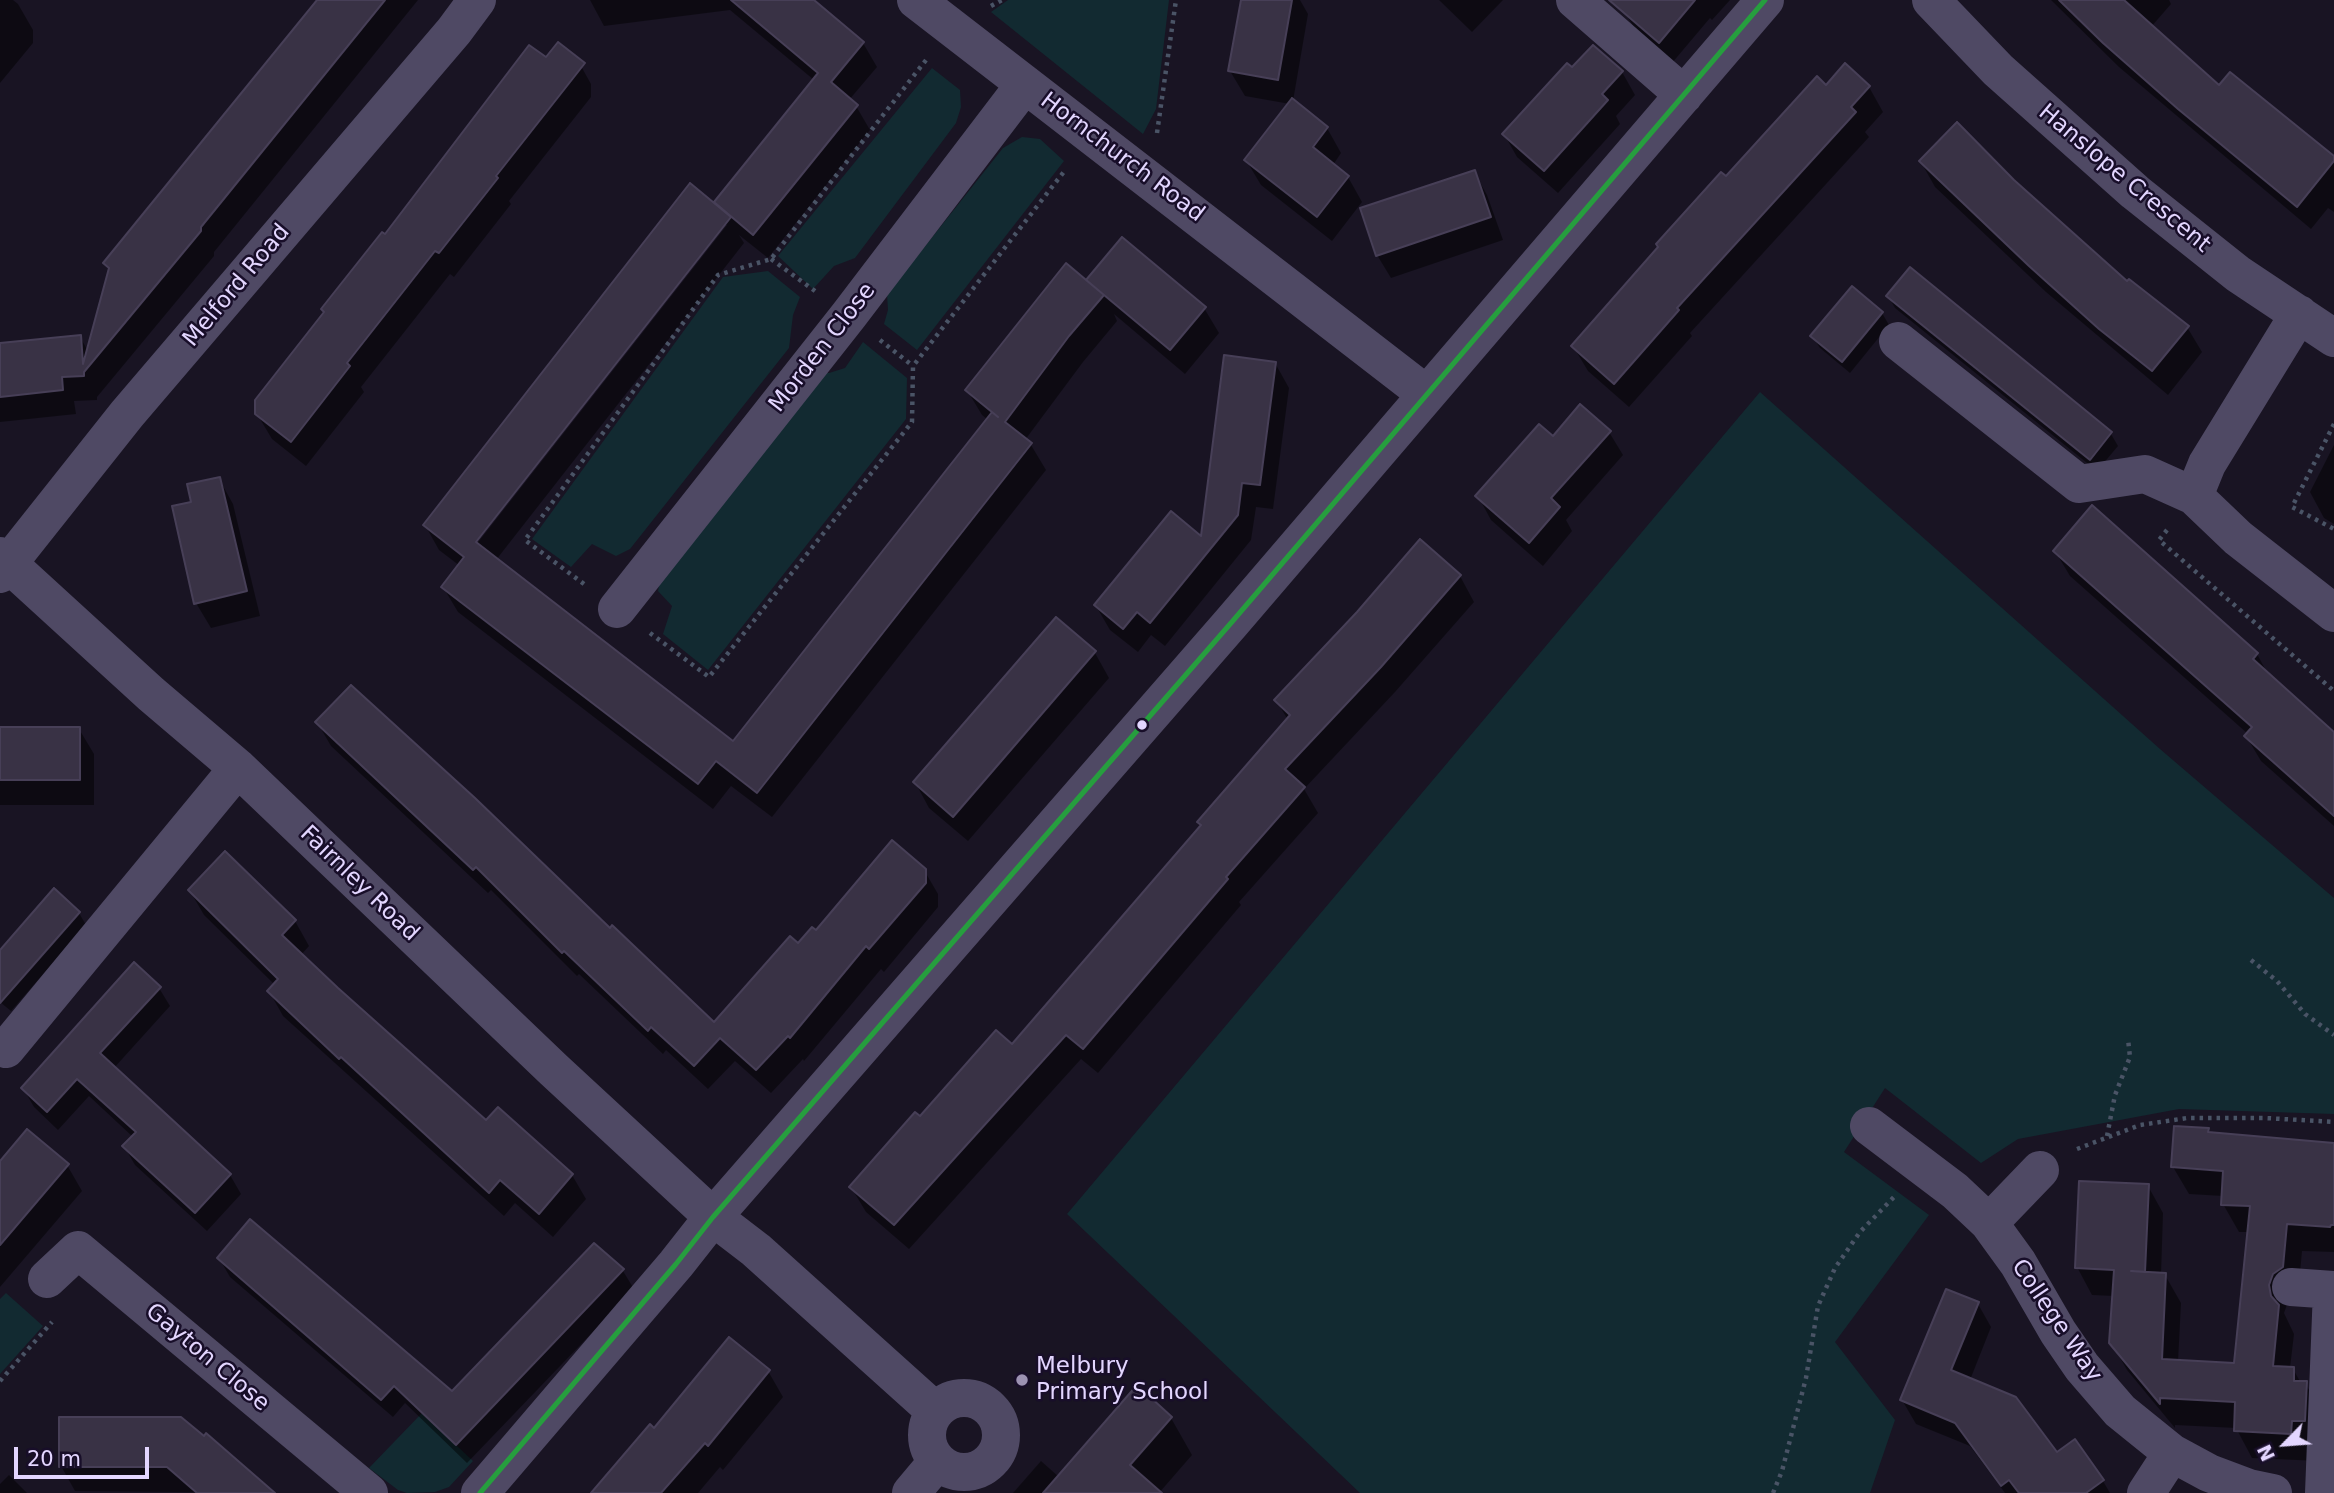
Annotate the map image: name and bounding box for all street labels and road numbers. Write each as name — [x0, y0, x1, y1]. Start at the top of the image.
street label: Hornchurch Road — [1035, 87, 1209, 229]
street label: Hanslope Crescent — [2032, 99, 2216, 259]
street label: Melford Road — [178, 219, 296, 353]
street label: Morden Close — [764, 278, 882, 418]
street label: Fairnley Road — [294, 820, 424, 948]
street label: College Way — [2005, 1254, 2107, 1388]
street label: Gayton Close — [139, 1298, 275, 1418]

